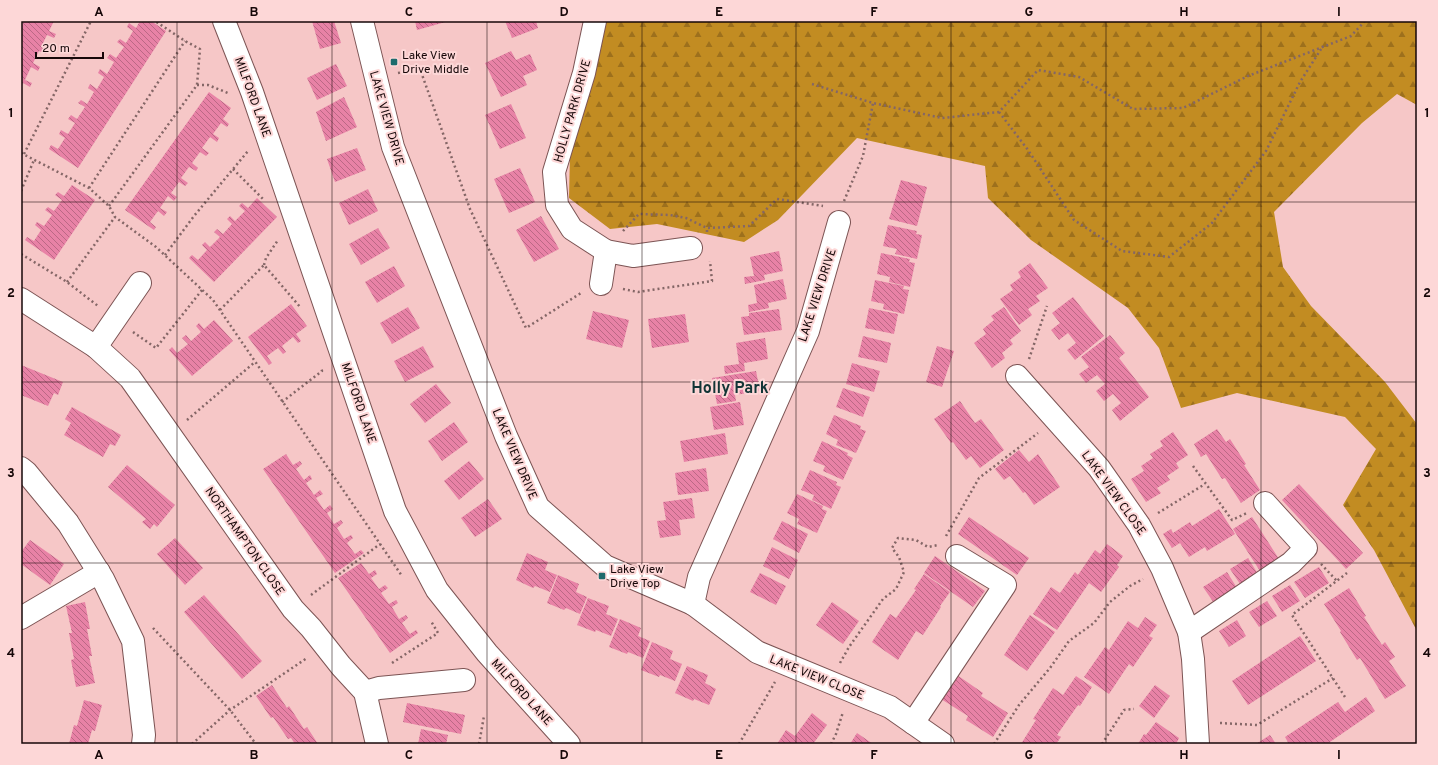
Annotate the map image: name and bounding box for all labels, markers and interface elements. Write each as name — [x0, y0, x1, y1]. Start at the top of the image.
text: A — [94, 5, 104, 21]
text: B — [250, 5, 259, 21]
text: C — [405, 5, 413, 21]
text: D — [559, 5, 569, 21]
text: E — [715, 5, 723, 21]
text: F — [870, 5, 878, 21]
text: G — [1025, 5, 1034, 21]
text: H — [1179, 5, 1189, 21]
text: I — [1337, 5, 1341, 21]
scale bar — [36, 34, 103, 60]
text: 20 m — [42, 41, 70, 57]
place label: Lake View Drive Middle — [402, 48, 469, 78]
street label: MILFORD LANE — [230, 55, 274, 140]
marker: Lake View Drive Middle — [389, 57, 399, 67]
street label: HOLLY PARK DRIVE — [551, 58, 595, 165]
street label: LAKE VIEW DRIVE — [365, 69, 407, 167]
text: 1 — [8, 106, 14, 122]
text: 1 — [1424, 106, 1430, 122]
street label: LAKE VIEW DRIVE — [795, 247, 841, 344]
text: 2 — [7, 286, 15, 302]
text: 2 — [1423, 286, 1431, 302]
street label: MILFORD LANE — [337, 361, 379, 446]
district label: Holly Park — [691, 379, 769, 399]
street label: LAKE VIEW DRIVE — [488, 406, 540, 502]
street label: LAKE VIEW CLOSE — [1077, 448, 1149, 539]
text: 3 — [7, 466, 15, 482]
text: 3 — [1423, 466, 1431, 482]
street label: NORTHAMPTON CLOSE — [201, 484, 288, 599]
place label: Lake View Drive Top — [610, 562, 664, 592]
marker: Lake View Drive Top — [597, 571, 607, 581]
text: 4 — [7, 646, 15, 662]
text: 4 — [1423, 646, 1431, 662]
street label: LAKE VIEW CLOSE — [767, 652, 866, 704]
street label: MILFORD LANE — [487, 656, 555, 729]
text: A — [94, 748, 104, 764]
text: B — [250, 748, 259, 764]
text: C — [405, 748, 413, 764]
text: D — [559, 748, 569, 764]
text: E — [715, 748, 723, 764]
text: F — [870, 748, 878, 764]
text: G — [1025, 748, 1034, 764]
text: H — [1179, 748, 1189, 764]
text: I — [1337, 748, 1341, 764]

